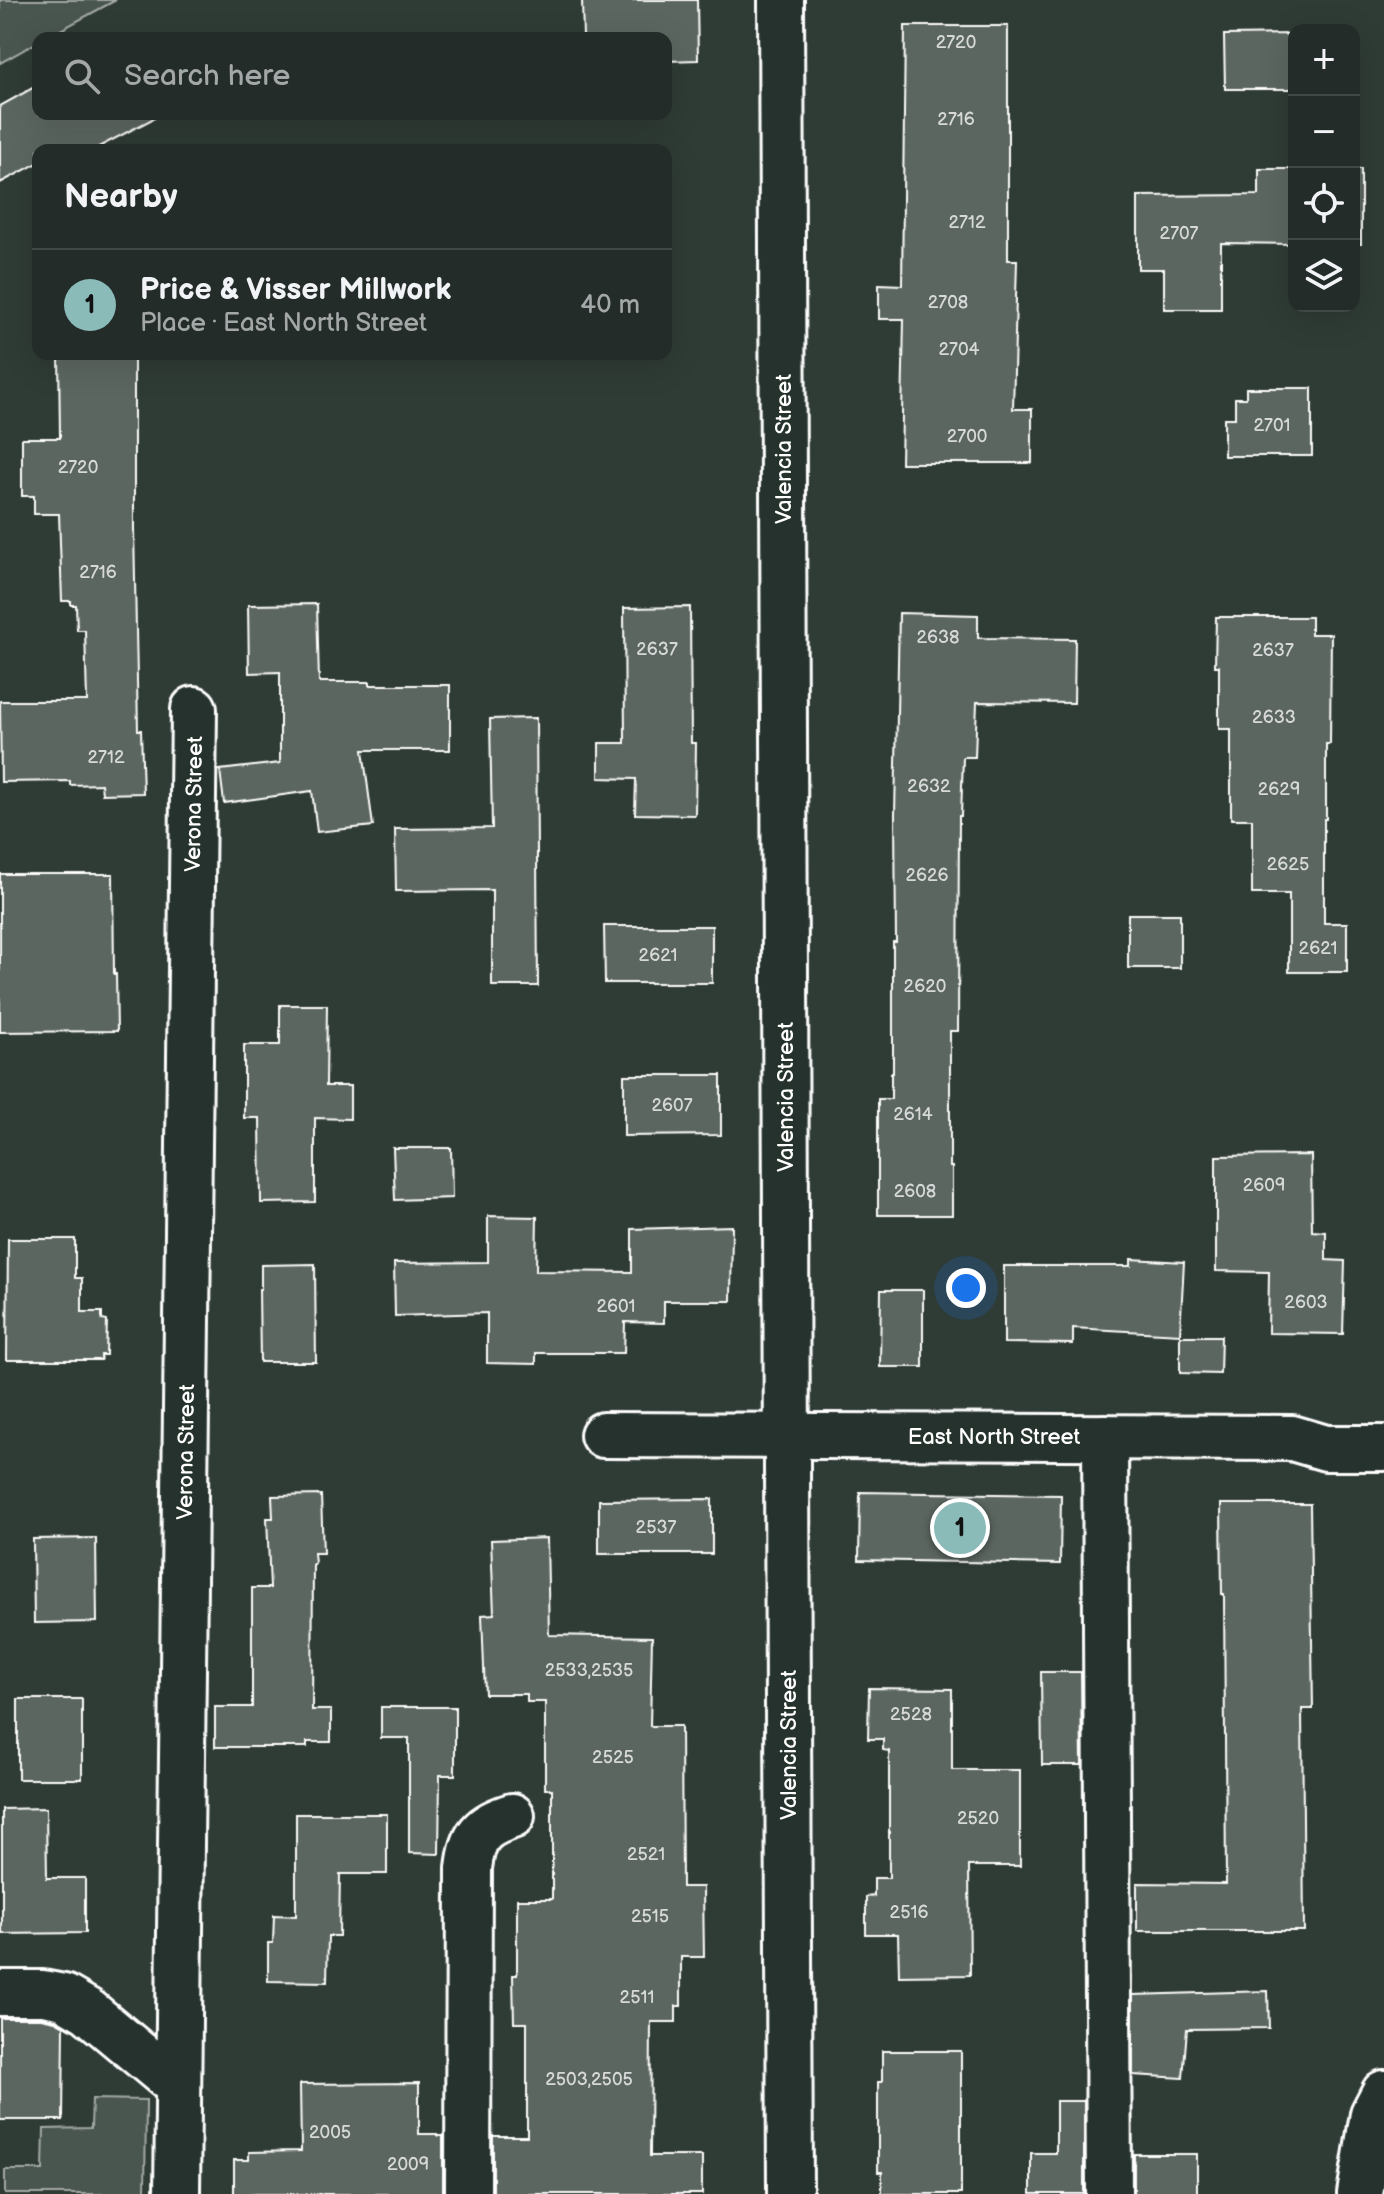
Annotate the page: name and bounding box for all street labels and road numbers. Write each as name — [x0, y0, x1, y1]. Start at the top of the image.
street label: Valencia Street — [771, 374, 798, 524]
street label: Verona Street — [180, 736, 209, 872]
street label: Valencia Street — [773, 1022, 800, 1172]
street label: Verona Street — [172, 1384, 201, 1520]
street label: East North Street — [908, 1424, 1081, 1451]
street label: Valencia Street — [776, 1670, 803, 1820]

